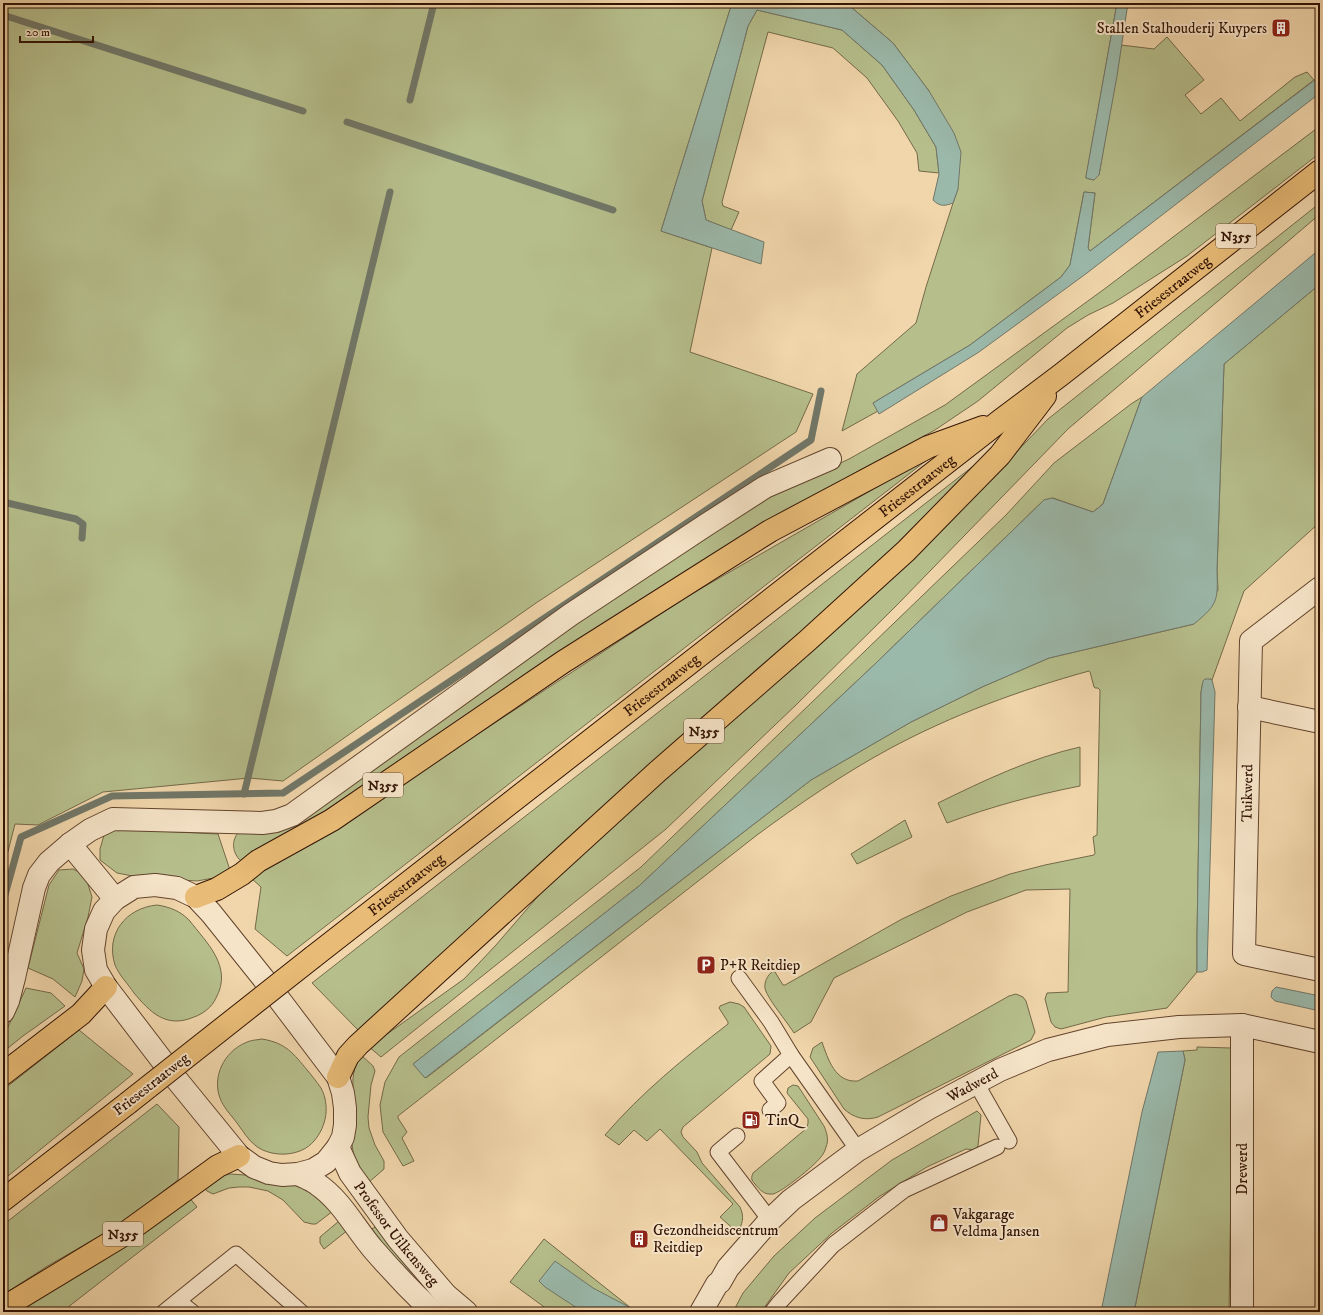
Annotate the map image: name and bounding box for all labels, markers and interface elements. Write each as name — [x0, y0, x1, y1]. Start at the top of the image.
building icon: Stallen Stalhouderij Kuypers — [1270, 17, 1292, 39]
scale bar — [20, 18, 93, 44]
place label: Stallen Stalhouderij Kuypers — [1097, 19, 1267, 38]
text: 20 m — [26, 25, 50, 40]
road number: N355 — [1216, 224, 1256, 248]
street label: Friesestraatweg — [1131, 251, 1215, 323]
street label: Friesestraatweg — [875, 450, 960, 522]
street label: Friesestraatweg — [620, 649, 704, 721]
road number: N355 — [684, 719, 724, 743]
street label: Tuikwerd — [1237, 764, 1258, 822]
road number: N355 — [363, 773, 403, 797]
street label: Friesestraatweg — [364, 849, 449, 920]
parking icon: P+R Reitdiep — [695, 954, 717, 976]
place label: P+R Reitdiep — [720, 956, 801, 975]
street label: Friesestraatweg — [109, 1048, 194, 1120]
street label: Wadwerd — [943, 1064, 1002, 1107]
fuel station icon: TinQ — [740, 1109, 762, 1131]
place label: TinQ — [765, 1111, 806, 1130]
street label: Drewerd — [1233, 1143, 1252, 1195]
street label: Professor Uilkensweg — [349, 1178, 443, 1291]
place label: Vakgarage Veldma Jansen — [952, 1205, 1040, 1241]
shop icon: Vakgarage Veldma Jansen — [928, 1212, 950, 1234]
place label: Gezondheidscentrum Reitdiep — [653, 1221, 779, 1257]
road number: N355 — [103, 1222, 143, 1246]
building icon: Gezondheidscentrum Reitdiep — [628, 1228, 650, 1250]

